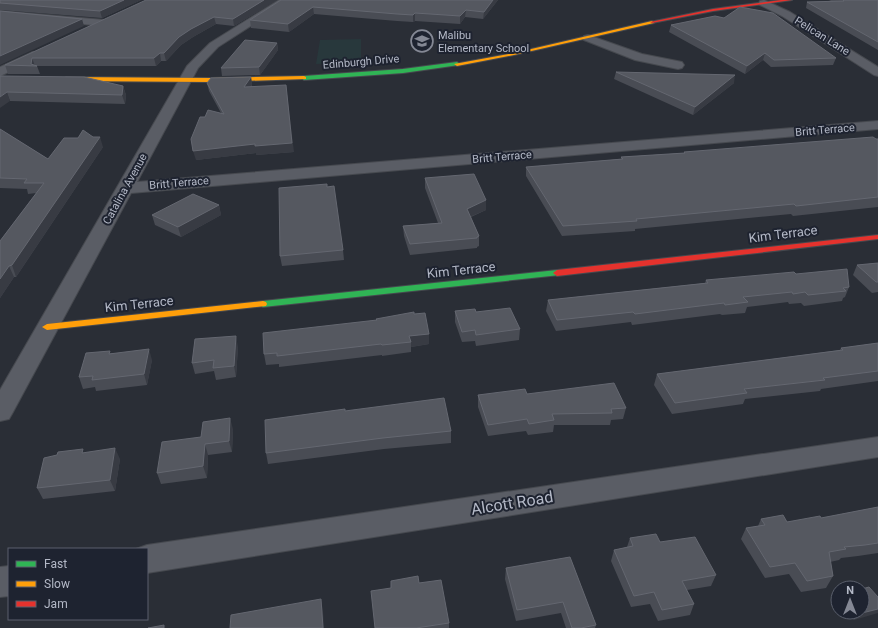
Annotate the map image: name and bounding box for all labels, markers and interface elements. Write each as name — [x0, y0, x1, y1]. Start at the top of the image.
street label: Pelican Lane — [792, 14, 852, 58]
school or university icon: Malibu Elementary School — [409, 28, 435, 54]
place label: Malibu Elementary School — [438, 29, 529, 55]
street label: Edinburgh Drive — [322, 52, 400, 72]
street label: Britt Terrace — [795, 121, 855, 139]
street label: Britt Terrace — [472, 148, 532, 166]
street label: Catalina Avenue — [100, 151, 150, 227]
street label: Britt Terrace — [149, 174, 209, 192]
street label: Kim Terrace — [748, 222, 818, 246]
street label: Kim Terrace — [426, 259, 496, 281]
street label: Kim Terrace — [104, 293, 174, 315]
street label: Alcott Road — [470, 487, 554, 519]
legend — [8, 548, 148, 620]
text: Fast — [44, 557, 67, 571]
text: Slow — [44, 577, 70, 591]
north arrow — [830, 580, 870, 620]
text: N — [846, 584, 854, 597]
text: Jam — [44, 597, 68, 611]

